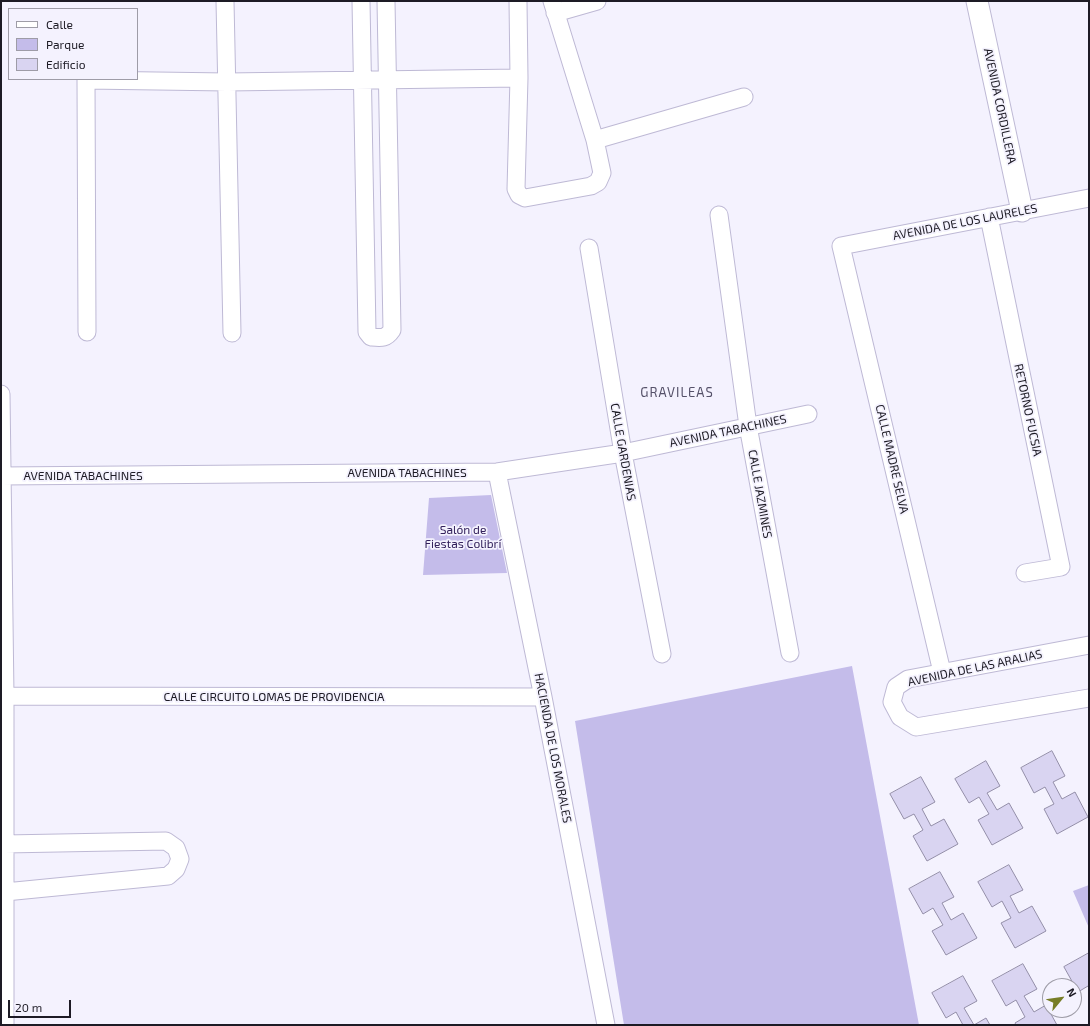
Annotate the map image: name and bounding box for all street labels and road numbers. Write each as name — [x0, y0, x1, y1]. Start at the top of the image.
street label: AVENIDA CORDILLERA — [981, 47, 1019, 165]
street label: AVENIDA DE LOS LAURELES — [892, 201, 1038, 243]
street label: RETORNO FUCSIA — [1011, 362, 1045, 458]
street label: CALLE GARDENIAS — [607, 402, 639, 502]
street label: CALLE MADRE SELVA — [872, 403, 912, 515]
street label: AVENIDA TABACHINES — [668, 412, 788, 450]
street label: CALLE JAZMINES — [745, 448, 775, 540]
street label: AVENIDA TABACHINES — [347, 466, 467, 480]
street label: AVENIDA TABACHINES — [23, 469, 143, 483]
street label: AVENIDA DE LAS ARALIAS — [906, 647, 1044, 689]
street label: HACIENDA DE LOS MORALES — [531, 672, 575, 824]
street label: CALLE CIRCUITO LOMAS DE PROVIDENCIA — [163, 690, 385, 704]

